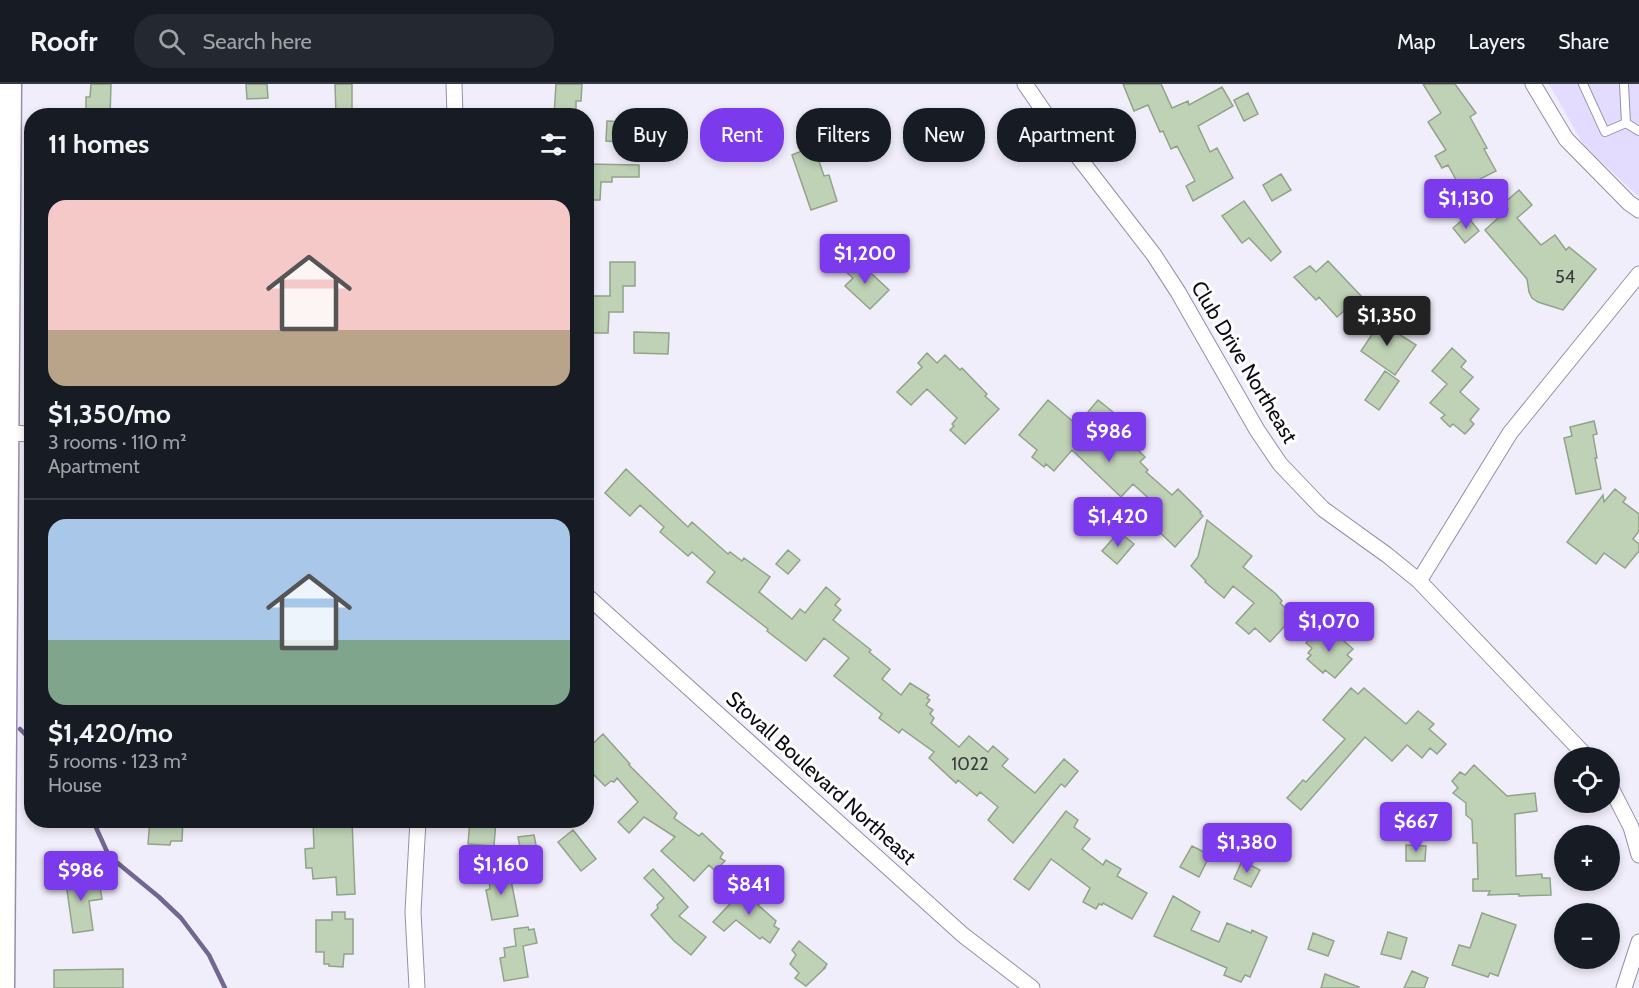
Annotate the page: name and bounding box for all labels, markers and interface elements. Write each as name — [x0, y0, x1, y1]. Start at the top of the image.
search box — [134, 14, 554, 68]
text: Roofr — [30, 24, 98, 58]
icon: search — [155, 25, 188, 58]
text: Search here — [203, 28, 312, 55]
text: Map — [1397, 29, 1436, 54]
text: Layers — [1469, 29, 1525, 54]
text: Share — [1558, 29, 1609, 54]
chip: Buy — [612, 108, 688, 162]
chip: Rent — [700, 108, 784, 162]
chip: Filters — [796, 108, 891, 162]
chip: New — [903, 108, 985, 162]
chip: Apartment — [997, 108, 1136, 162]
text: 11 homes — [48, 128, 149, 160]
icon: filters — [537, 128, 570, 161]
pin: $1,130 — [1417, 179, 1515, 230]
text: $1,130 — [1438, 186, 1494, 210]
pin: $1,200 — [816, 234, 914, 285]
icon: home — [255, 239, 363, 347]
text: $1,200 — [834, 241, 896, 265]
house number: 54 — [1555, 266, 1575, 288]
street label: Club Drive Northeast — [1186, 276, 1303, 447]
pin: $1,350 — [1338, 296, 1436, 347]
text: $1,350 — [1357, 303, 1417, 327]
text: $1,350/mo — [48, 398, 171, 430]
pin: $986 — [1073, 412, 1145, 463]
text: $986 — [1086, 419, 1132, 443]
text: 3 rooms · 110 m² — [48, 430, 187, 454]
text: Apartment — [48, 454, 140, 478]
pin: $1,420 — [1069, 497, 1167, 548]
text: $1,420 — [1088, 504, 1148, 528]
icon: home — [255, 558, 363, 666]
pin: $1,070 — [1280, 602, 1378, 653]
text: $1,070 — [1298, 609, 1360, 633]
street label: Stovall Boulevard Northeast — [721, 686, 921, 869]
text: $1,420/mo — [48, 717, 173, 749]
map controls — [1554, 747, 1620, 969]
button: locate — [1554, 747, 1620, 813]
text: 5 rooms · 123 m² — [48, 749, 187, 773]
house number: 1022 — [951, 753, 989, 775]
text: House — [48, 773, 102, 797]
pin: $667 — [1380, 802, 1452, 853]
text: $667 — [1394, 809, 1438, 833]
pin: $1,380 — [1198, 823, 1296, 874]
button: + — [1554, 825, 1620, 891]
text: $1,380 — [1217, 830, 1277, 854]
pin: $1,160 — [452, 845, 550, 896]
pin: $986 — [45, 851, 117, 902]
text: $1,160 — [473, 852, 529, 876]
text: $986 — [58, 858, 104, 882]
pin: $841 — [713, 865, 785, 916]
text: $841 — [727, 872, 771, 896]
button: − — [1554, 903, 1620, 969]

